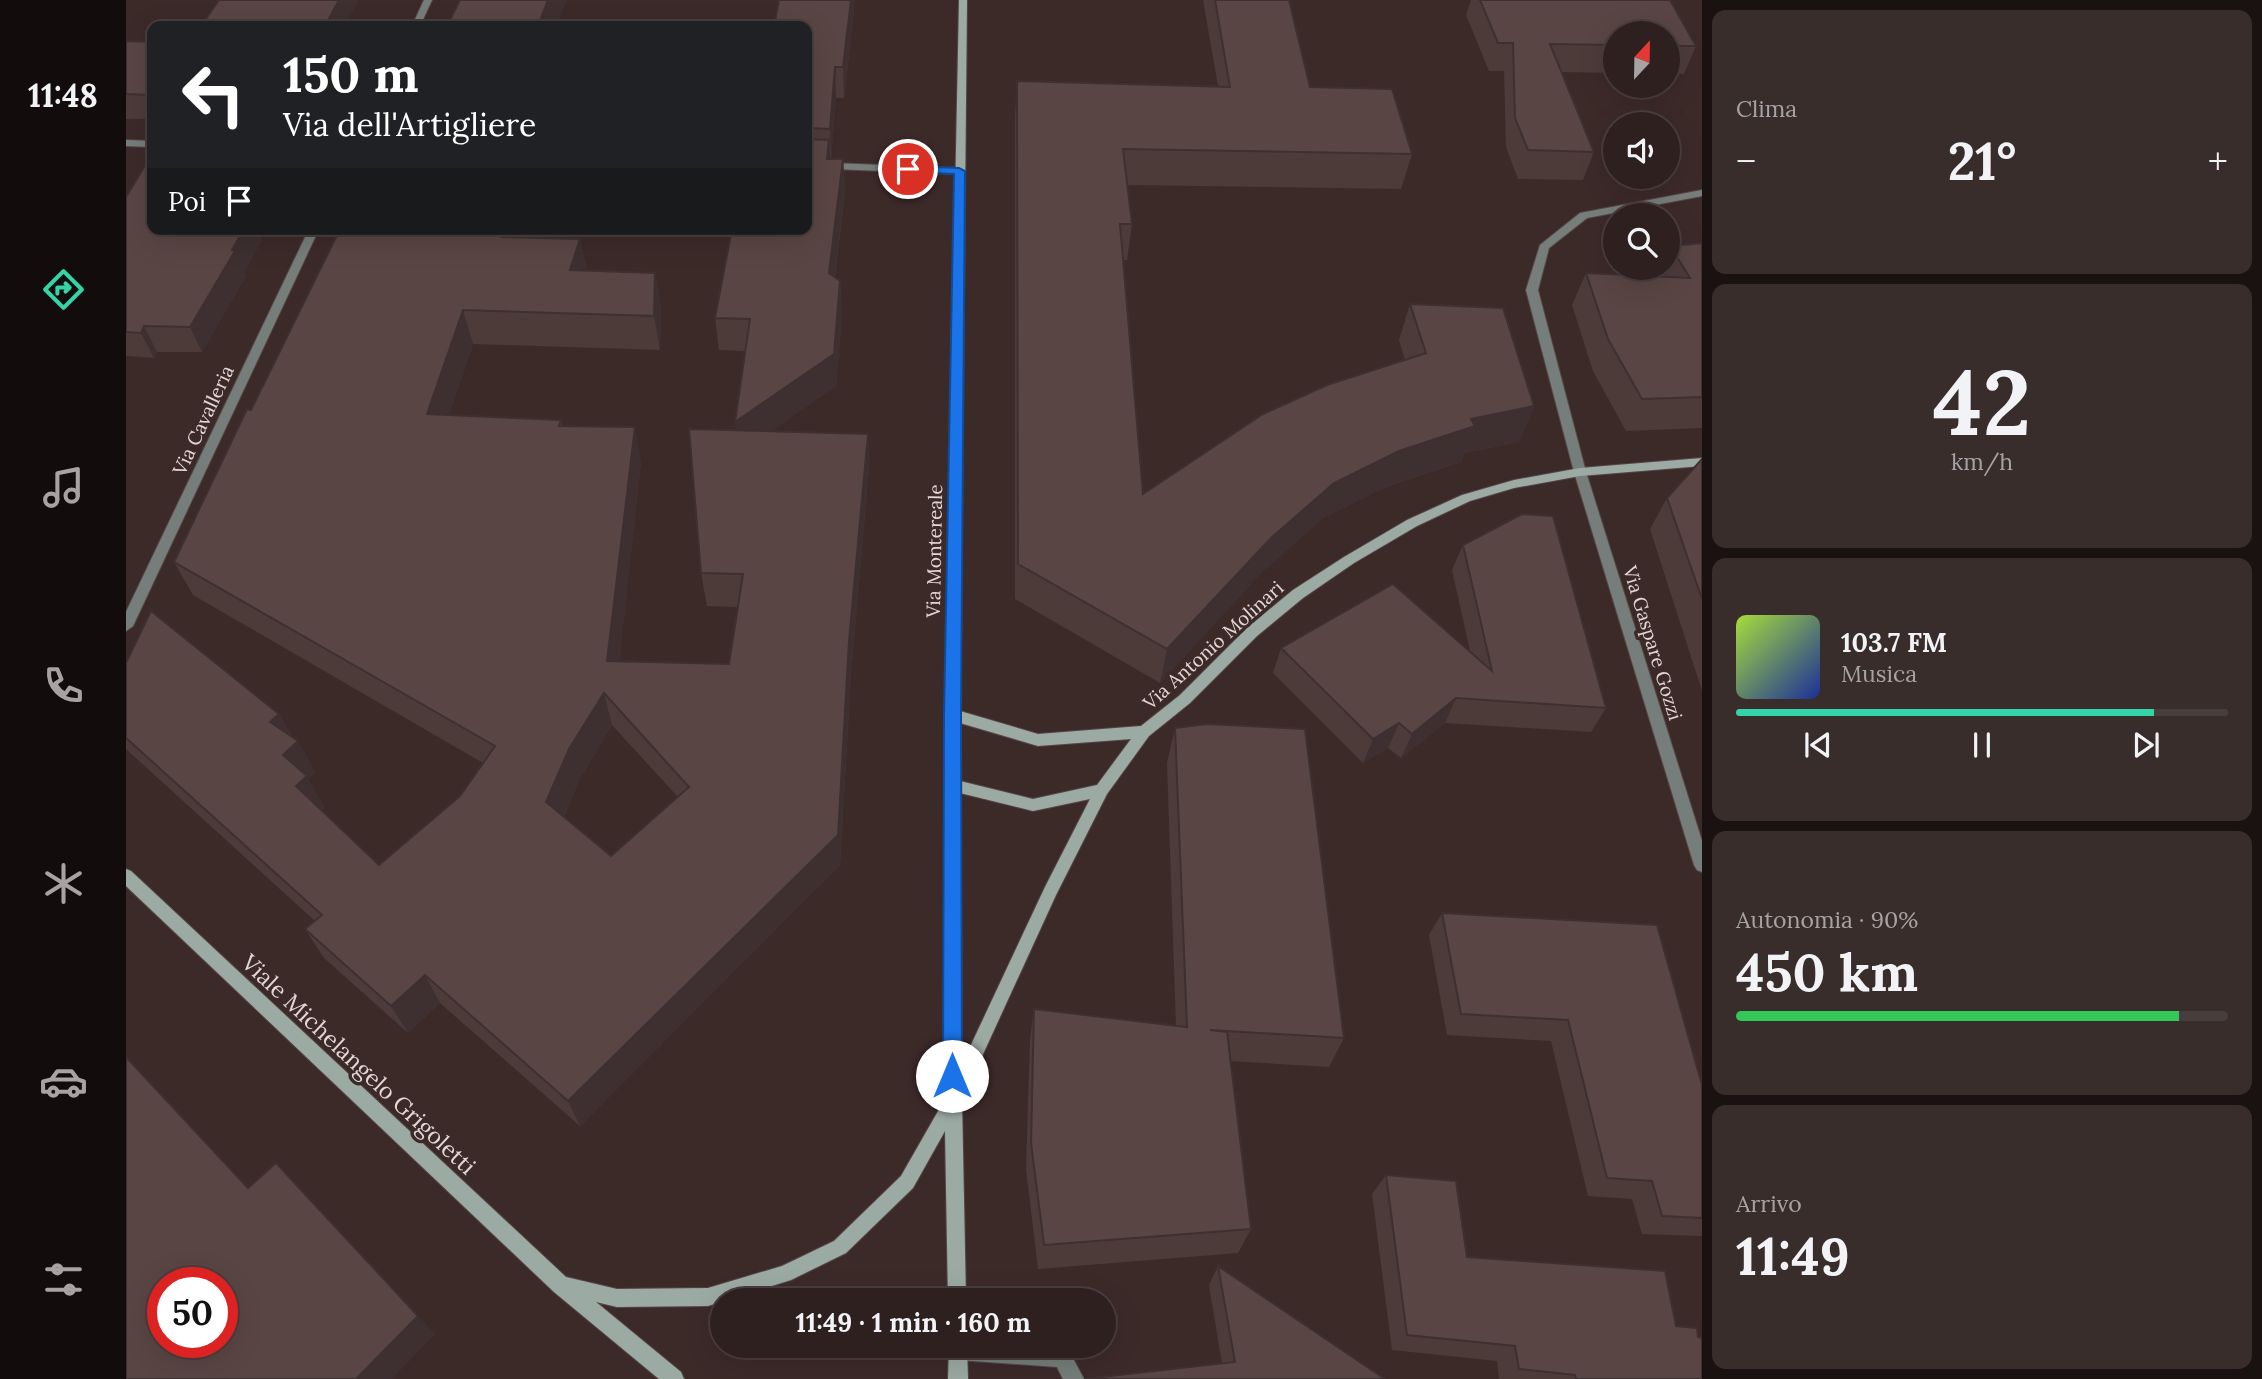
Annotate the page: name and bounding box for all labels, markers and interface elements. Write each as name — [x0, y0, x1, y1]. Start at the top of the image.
north arrow — [1603, 21, 1680, 98]
map controls — [1603, 21, 1680, 280]
text: 150 m — [283, 43, 419, 105]
icon: left — [168, 49, 259, 140]
text: 11:48 — [28, 75, 98, 116]
text: Clima — [1736, 94, 1797, 123]
text: Via dell'Artigliere — [283, 104, 536, 145]
button: sound — [1603, 112, 1680, 189]
text: 21° — [1948, 128, 2016, 194]
text: − — [1736, 137, 1756, 185]
text: + — [2208, 137, 2228, 185]
pin — [878, 139, 938, 199]
icon: arrive — [889, 150, 927, 188]
icon: arrive — [220, 182, 258, 220]
text: Poi — [168, 185, 206, 218]
button: search — [1603, 203, 1680, 280]
icon: directions — [39, 265, 88, 314]
text: 42 — [1933, 343, 2031, 460]
street label: Via Cavalleria — [167, 361, 239, 480]
text: km/h — [1951, 447, 2013, 476]
icon: music — [39, 463, 88, 512]
street label: Via Montereale — [921, 484, 947, 619]
street label: Via Gaspare Gozzi — [1618, 562, 1688, 723]
street label: Via Antonio Molinari — [1137, 576, 1288, 715]
text: 103.7 FM — [1841, 626, 1947, 659]
text: Musica — [1841, 659, 1917, 688]
icon: phone — [39, 661, 88, 710]
icon: previous — [1799, 726, 1837, 764]
icon: pause — [1963, 726, 2001, 764]
icon: next — [2127, 726, 2165, 764]
icon: climate — [39, 859, 88, 908]
text: Autonomia · 90% — [1736, 905, 1918, 934]
text: 450 km — [1736, 939, 1918, 1005]
street label: Viale Michelangelo Grigoletti — [235, 947, 482, 1180]
position arrow — [915, 1039, 989, 1113]
icon: car — [39, 1057, 88, 1106]
text: Arrivo — [1736, 1189, 1802, 1218]
text: 11:49 — [1736, 1223, 1850, 1289]
icon: filters — [39, 1255, 88, 1304]
speed limit sign: 50 — [147, 1267, 238, 1358]
text: 11:49 · 1 min · 160 m — [795, 1306, 1031, 1339]

